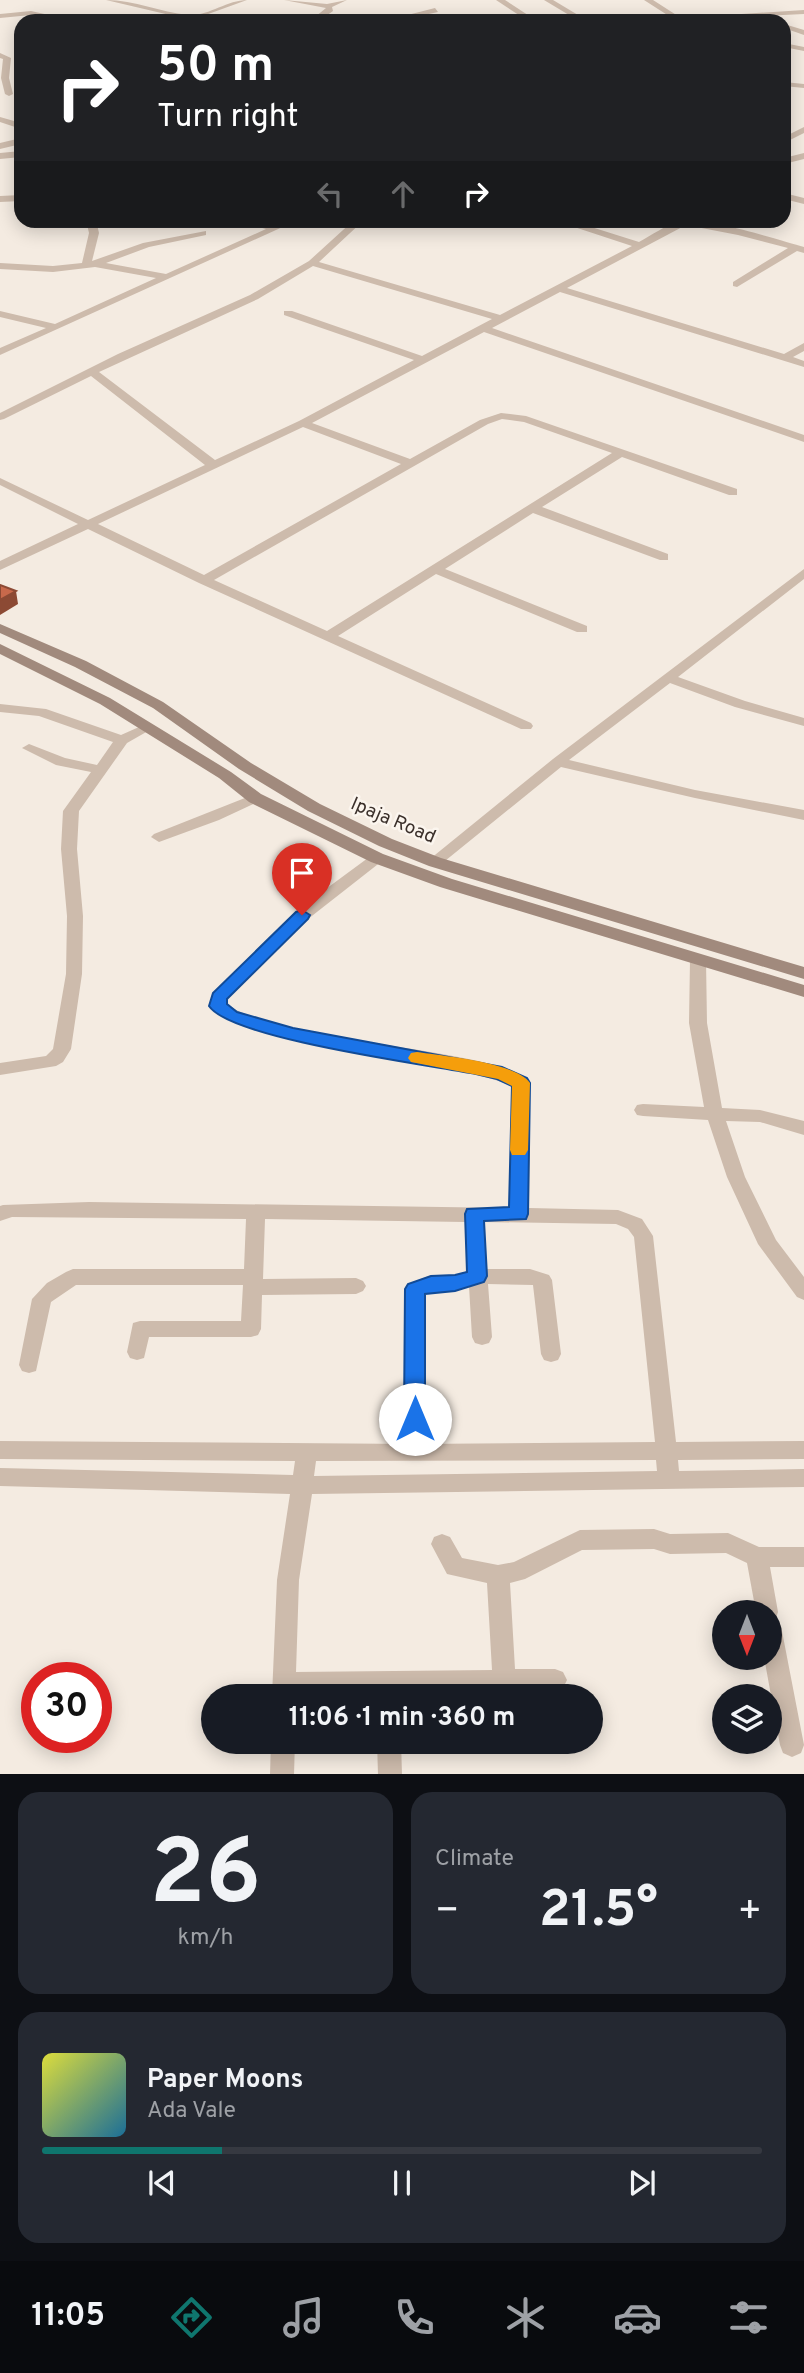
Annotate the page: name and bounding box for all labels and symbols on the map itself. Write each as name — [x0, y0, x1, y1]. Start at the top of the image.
street label: Ipaja Road — [347, 792, 439, 850]
pin — [272, 843, 332, 915]
position arrow — [378, 1382, 452, 1456]
north arrow — [712, 1600, 782, 1670]
speed limit sign: 30 — [21, 1662, 112, 1753]

